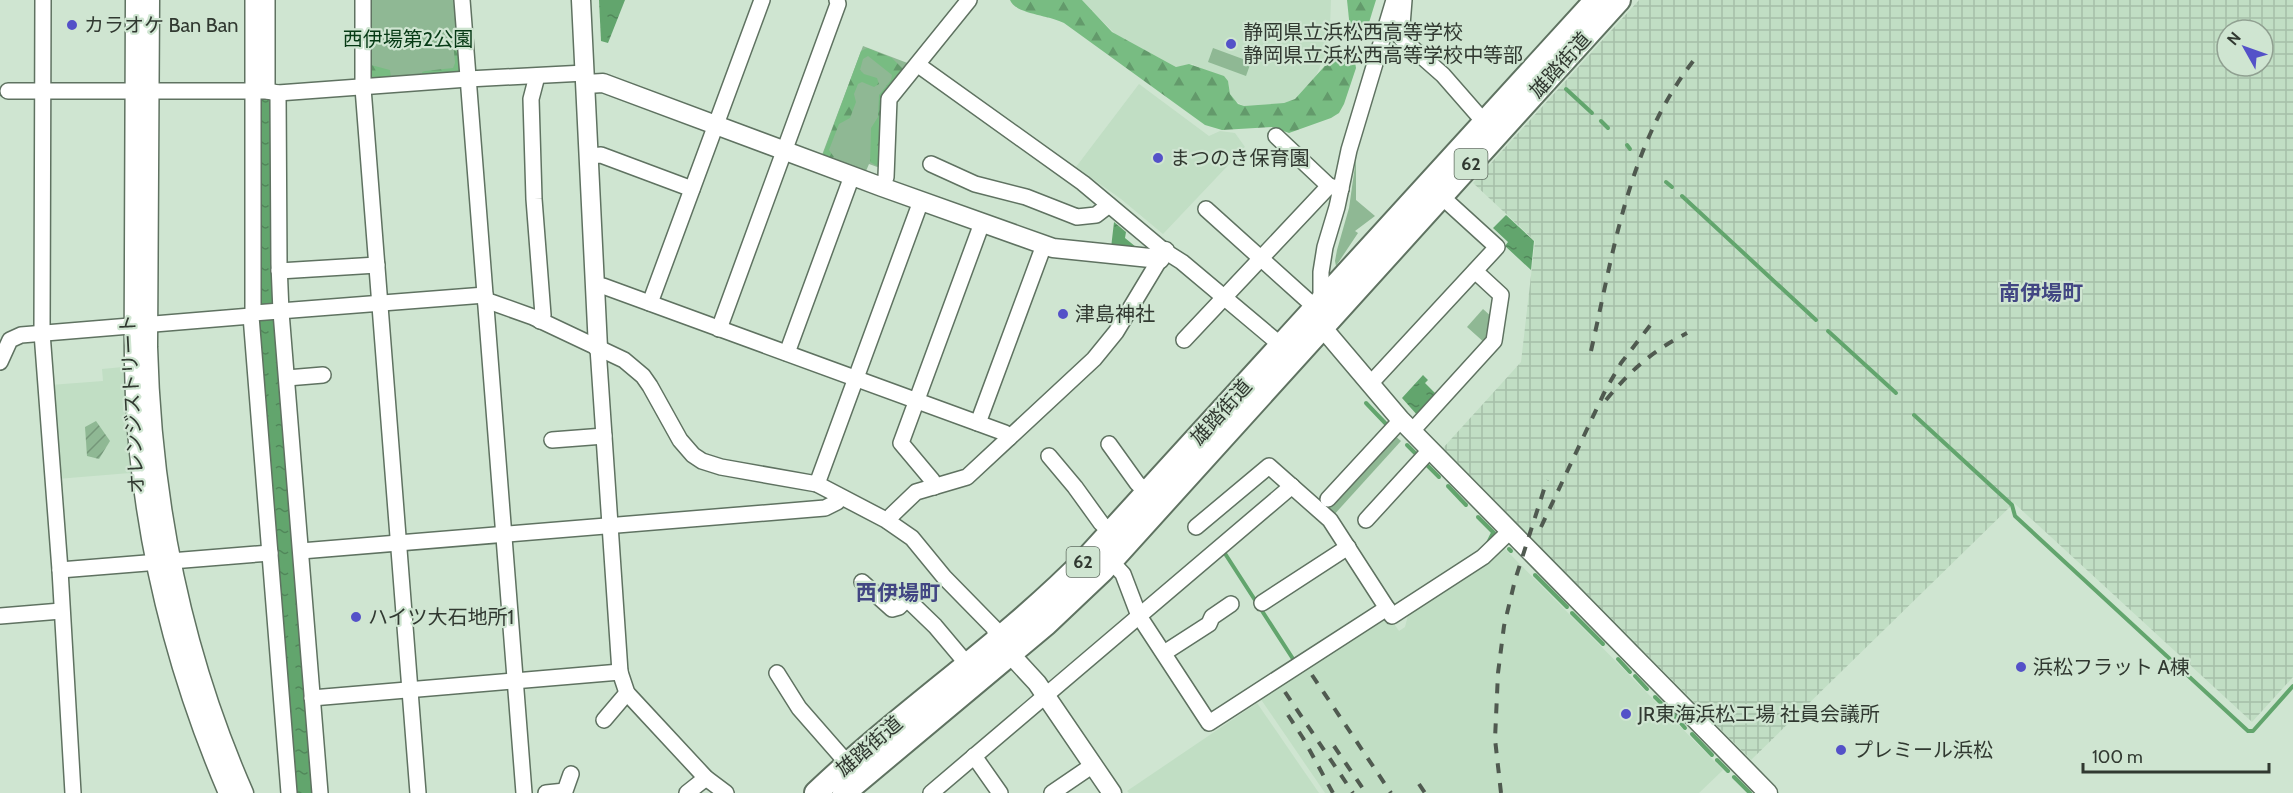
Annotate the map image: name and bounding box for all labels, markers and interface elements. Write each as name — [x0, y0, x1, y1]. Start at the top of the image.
place label: カラオケ Ban Ban — [84, 13, 238, 37]
marker: カラオケ Ban Ban — [65, 18, 79, 32]
north arrow — [2215, 18, 2275, 78]
place label: 静岡県立浜松西高等学校 静岡県立浜松西高等学校中等部 — [1243, 20, 1523, 67]
park label: 西伊場第2公園 — [343, 27, 473, 51]
street label: 雄踏街道 — [1524, 27, 1596, 103]
text: N — [2223, 28, 2245, 49]
marker: 静岡県立浜松西高等学校 静岡県立浜松西高等学校中等部 — [1224, 37, 1238, 51]
place label: まつのき保育園 — [1170, 146, 1309, 170]
road number: 62 — [1454, 149, 1488, 179]
marker: まつのき保育園 — [1151, 151, 1165, 165]
district label: 南伊場町 — [1999, 280, 2083, 305]
place label: 津島神社 — [1075, 302, 1155, 326]
marker: 津島神社 — [1056, 307, 1070, 321]
street label: オレンジストリート — [115, 313, 149, 495]
street label: 雄踏街道 — [1185, 374, 1257, 450]
road number: 62 — [1066, 547, 1100, 577]
district label: 西伊場町 — [856, 580, 940, 605]
place label: ハイツ大石地所1 — [368, 605, 514, 629]
marker: ハイツ大石地所1 — [349, 610, 363, 624]
place label: 浜松フラット A棟 — [2033, 655, 2190, 679]
marker: 浜松フラット A棟 — [2014, 660, 2028, 674]
place label: JR東海浜松工場 社員会議所 — [1637, 702, 1880, 726]
marker: JR東海浜松工場 社員会議所 — [1619, 707, 1633, 721]
street label: 雄踏街道 — [831, 711, 907, 781]
scale bar — [2083, 736, 2269, 774]
place label: プレミール浜松 — [1853, 738, 1993, 762]
marker: プレミール浜松 — [1834, 743, 1848, 757]
text: 100 m — [2092, 746, 2143, 768]

